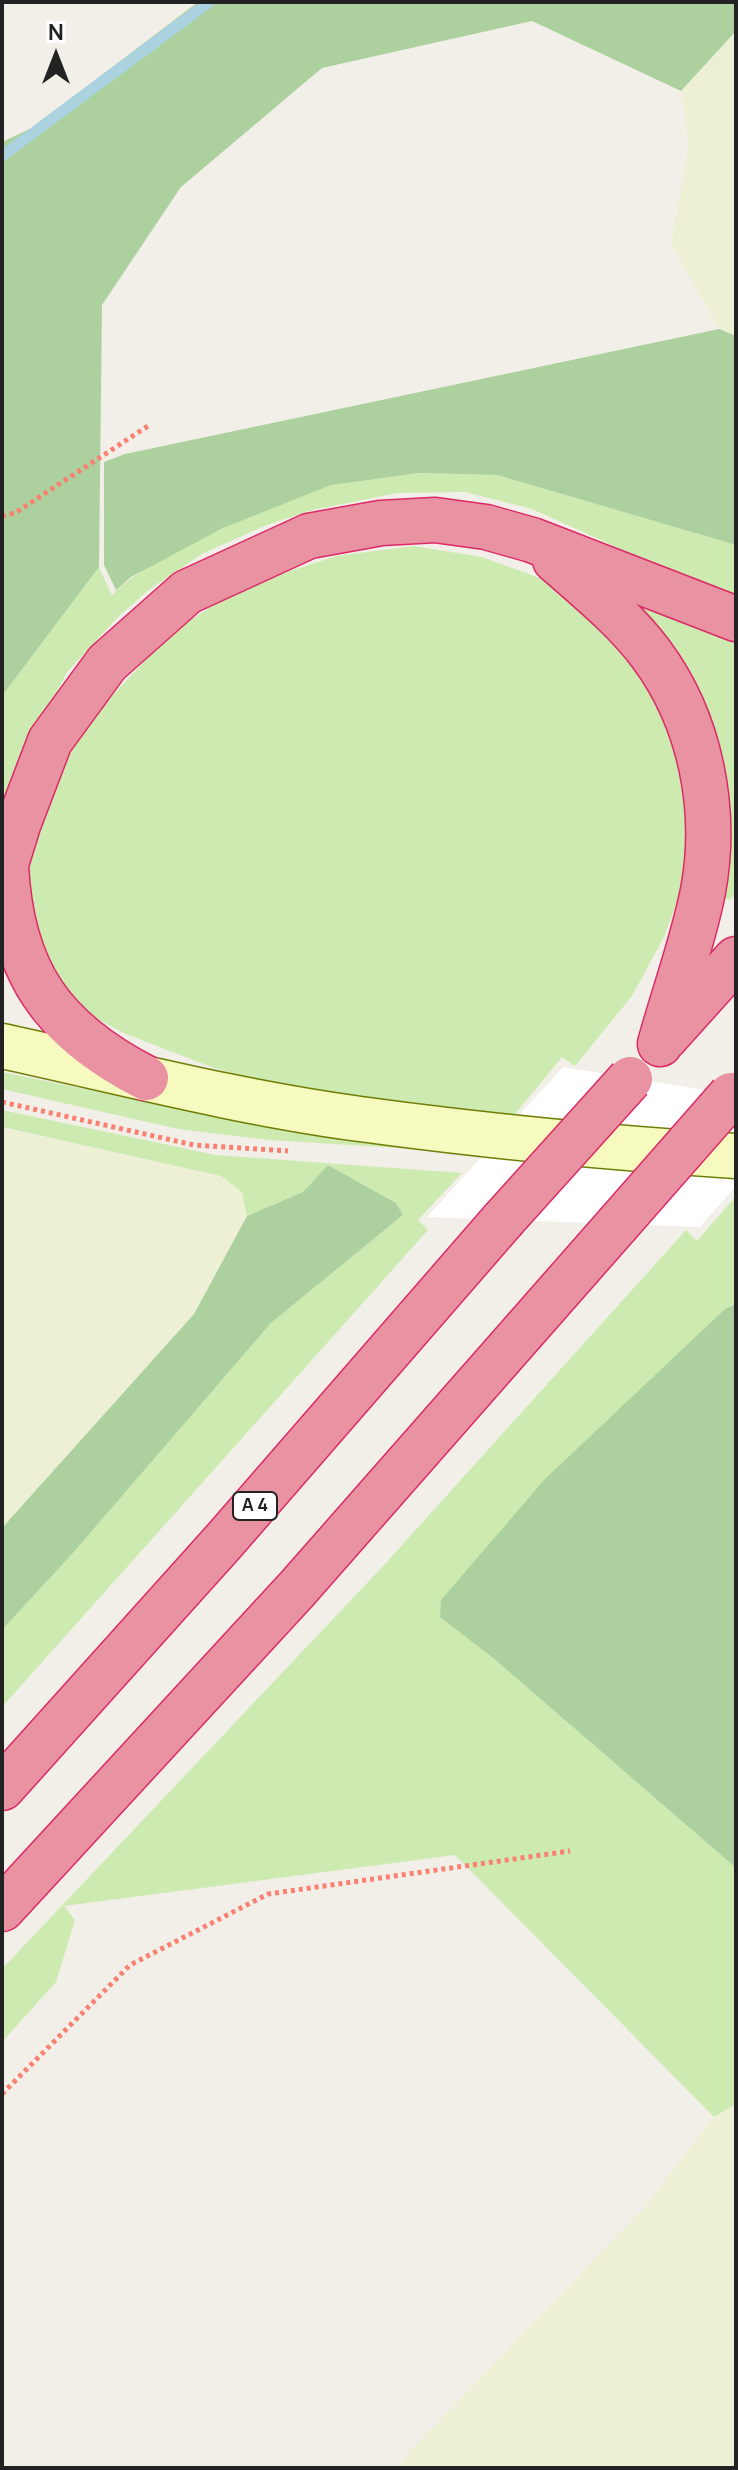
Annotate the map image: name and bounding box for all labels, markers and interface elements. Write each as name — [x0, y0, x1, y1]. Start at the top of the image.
north arrow — [16, 16, 96, 96]
text: N — [48, 17, 64, 47]
road number: A 4 — [233, 1492, 277, 1520]

